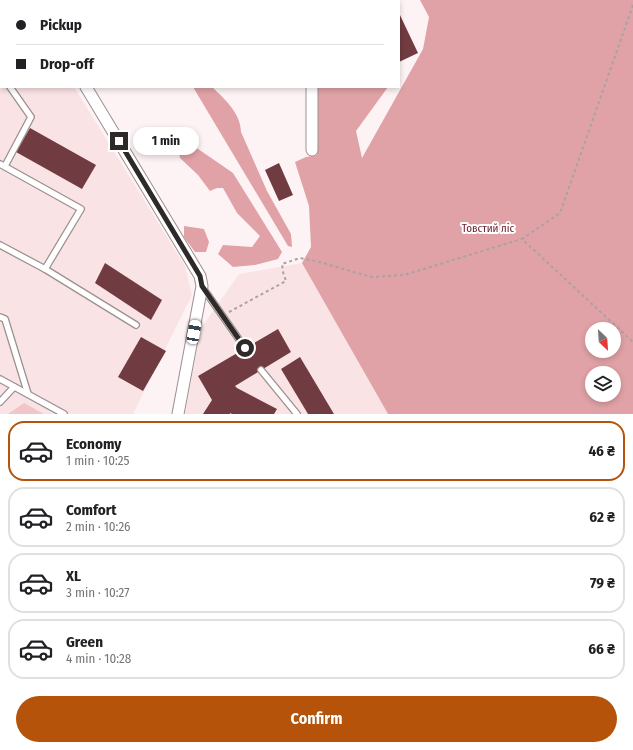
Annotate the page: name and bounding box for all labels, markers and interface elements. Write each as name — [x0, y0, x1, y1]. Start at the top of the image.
text: Pickup — [40, 16, 82, 34]
text: Drop-off — [40, 55, 94, 73]
callout: 1 min — [133, 127, 199, 155]
route end — [110, 132, 128, 150]
text: 1 min — [152, 133, 180, 148]
park label: Товстий ліс — [462, 222, 515, 235]
car — [186, 319, 202, 345]
north arrow — [585, 322, 621, 358]
map controls — [585, 322, 621, 402]
route start — [236, 339, 254, 357]
button: layers — [585, 366, 621, 402]
icon: car — [18, 433, 54, 469]
text: Economy — [66, 435, 121, 453]
text: 46 ₴ — [588, 442, 615, 460]
text: 1 min · 10:25 — [66, 453, 129, 468]
icon: car — [18, 499, 54, 535]
text: Comfort — [66, 501, 117, 519]
text: 62 ₴ — [589, 508, 615, 526]
text: 2 min · 10:26 — [66, 519, 131, 534]
icon: car — [18, 565, 54, 601]
text: XL — [66, 567, 81, 585]
text: 79 ₴ — [590, 574, 615, 592]
text: 3 min · 10:27 — [66, 585, 129, 600]
icon: car — [18, 631, 54, 667]
text: Green — [66, 633, 103, 651]
text: 66 ₴ — [588, 640, 615, 658]
text: 4 min · 10:28 — [66, 651, 131, 666]
button: Confirm — [16, 696, 617, 742]

